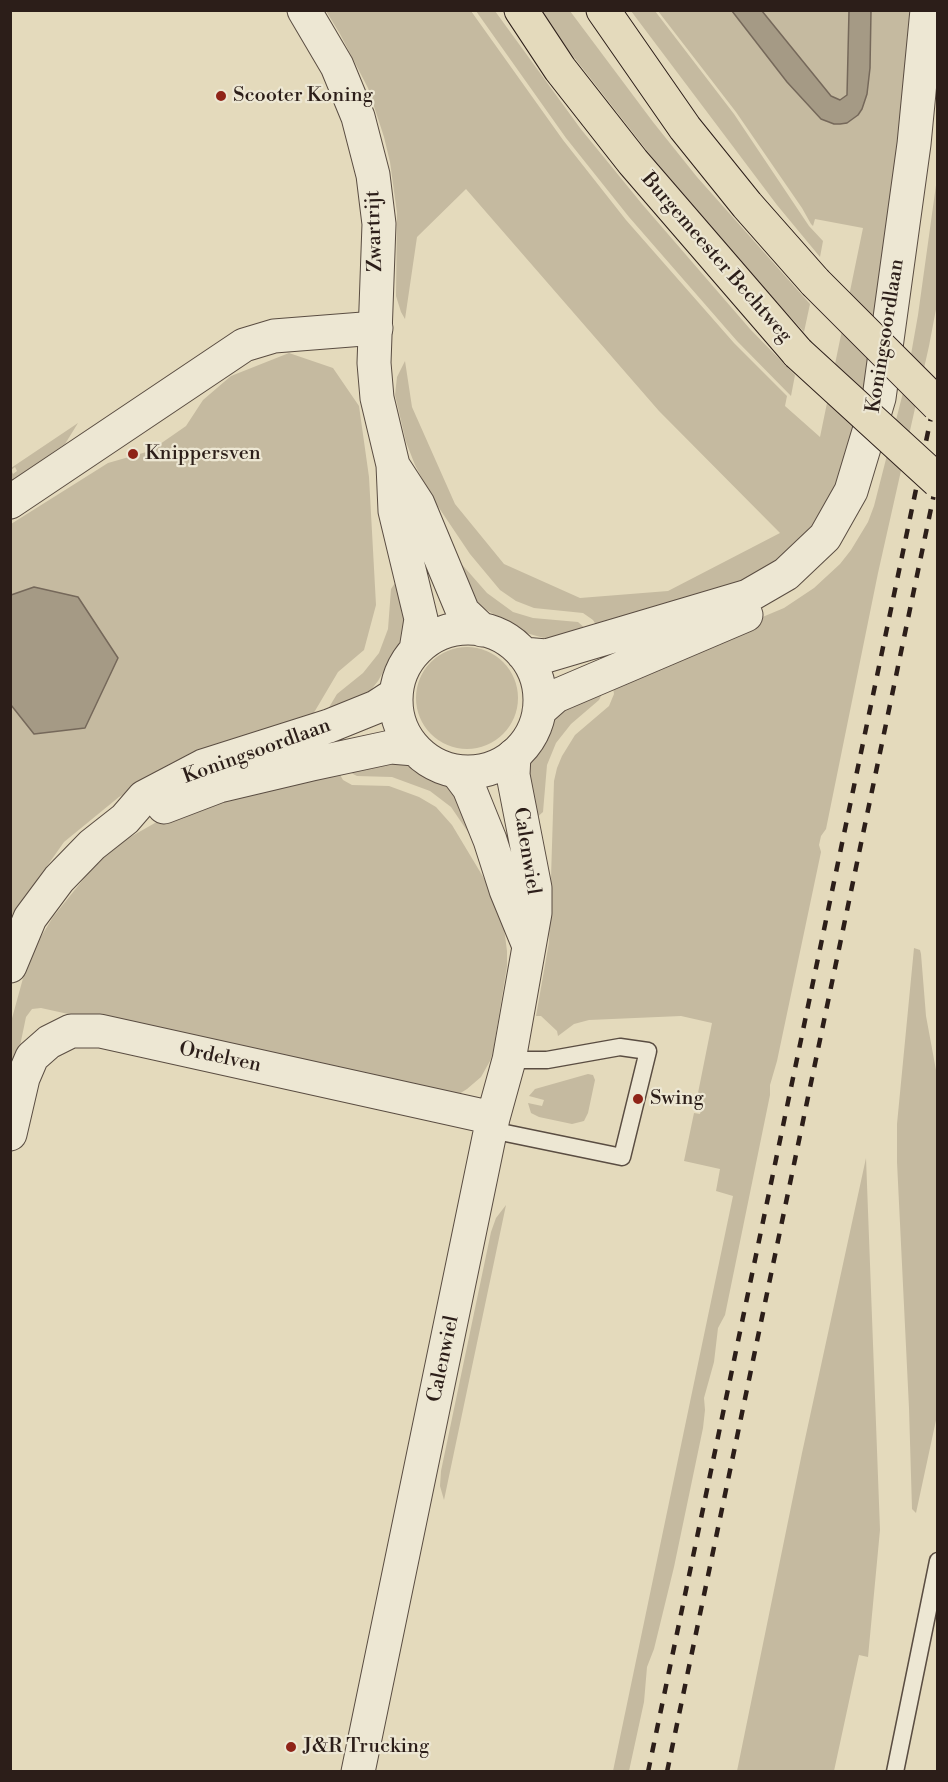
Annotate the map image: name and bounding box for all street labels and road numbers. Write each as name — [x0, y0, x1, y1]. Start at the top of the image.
street label: Burgemeester Bechtweg — [636, 168, 796, 348]
street label: Zwartrijt — [362, 190, 388, 272]
street label: Koningsoordlaan — [862, 257, 910, 415]
street label: Koningsoordlaan — [180, 714, 334, 790]
street label: Calenwiel — [507, 806, 545, 896]
street label: Ordelven — [177, 1038, 263, 1078]
street label: Calenwiel — [423, 1313, 465, 1405]

